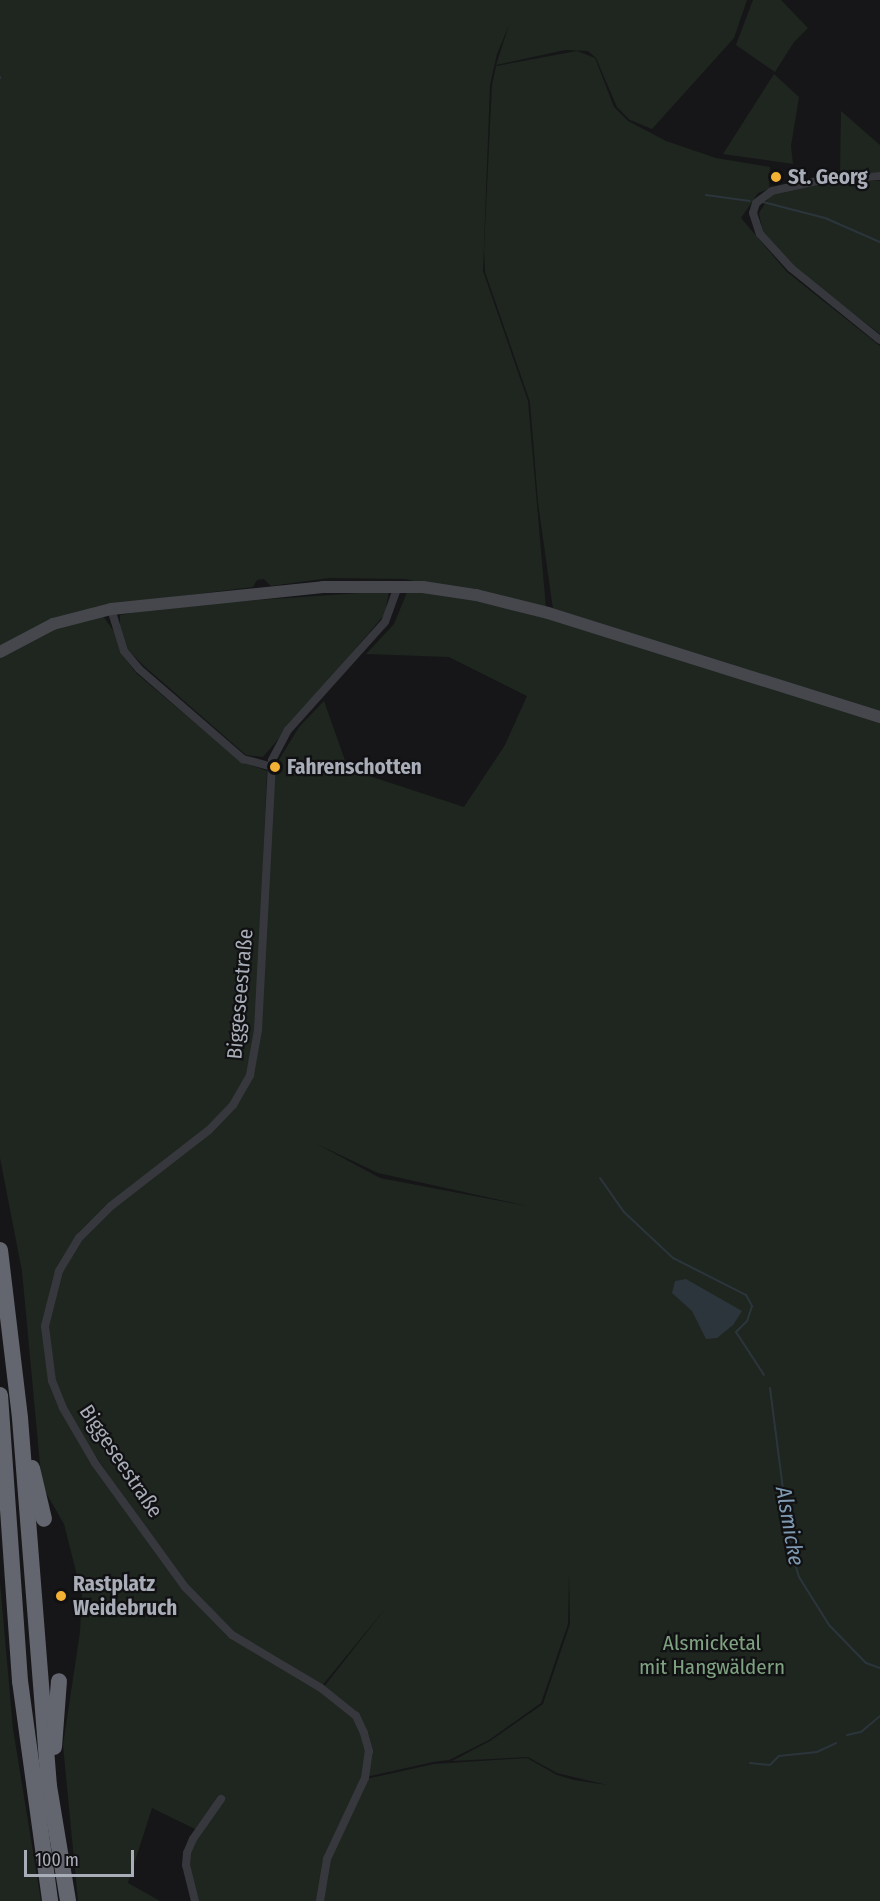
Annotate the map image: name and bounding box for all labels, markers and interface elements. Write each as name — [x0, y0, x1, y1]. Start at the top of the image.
place label: St. Georg — [788, 164, 868, 190]
marker: St. Georg — [769, 170, 783, 184]
place label: Fahrenschotten — [287, 754, 422, 780]
marker: Fahrenschotten — [268, 760, 282, 774]
street label: Biggeseestraße — [222, 928, 258, 1060]
street label: Biggeseestraße — [74, 1400, 168, 1522]
water label: Alsmicke — [770, 1485, 810, 1567]
place label: Rastplatz Weidebruch — [73, 1571, 177, 1621]
marker: Rastplatz Weidebruch — [54, 1589, 68, 1603]
park label: Alsmicketal mit Hangwäldern — [639, 1630, 785, 1680]
scale bar — [27, 1838, 136, 1876]
text: 100 m — [35, 1849, 79, 1871]

